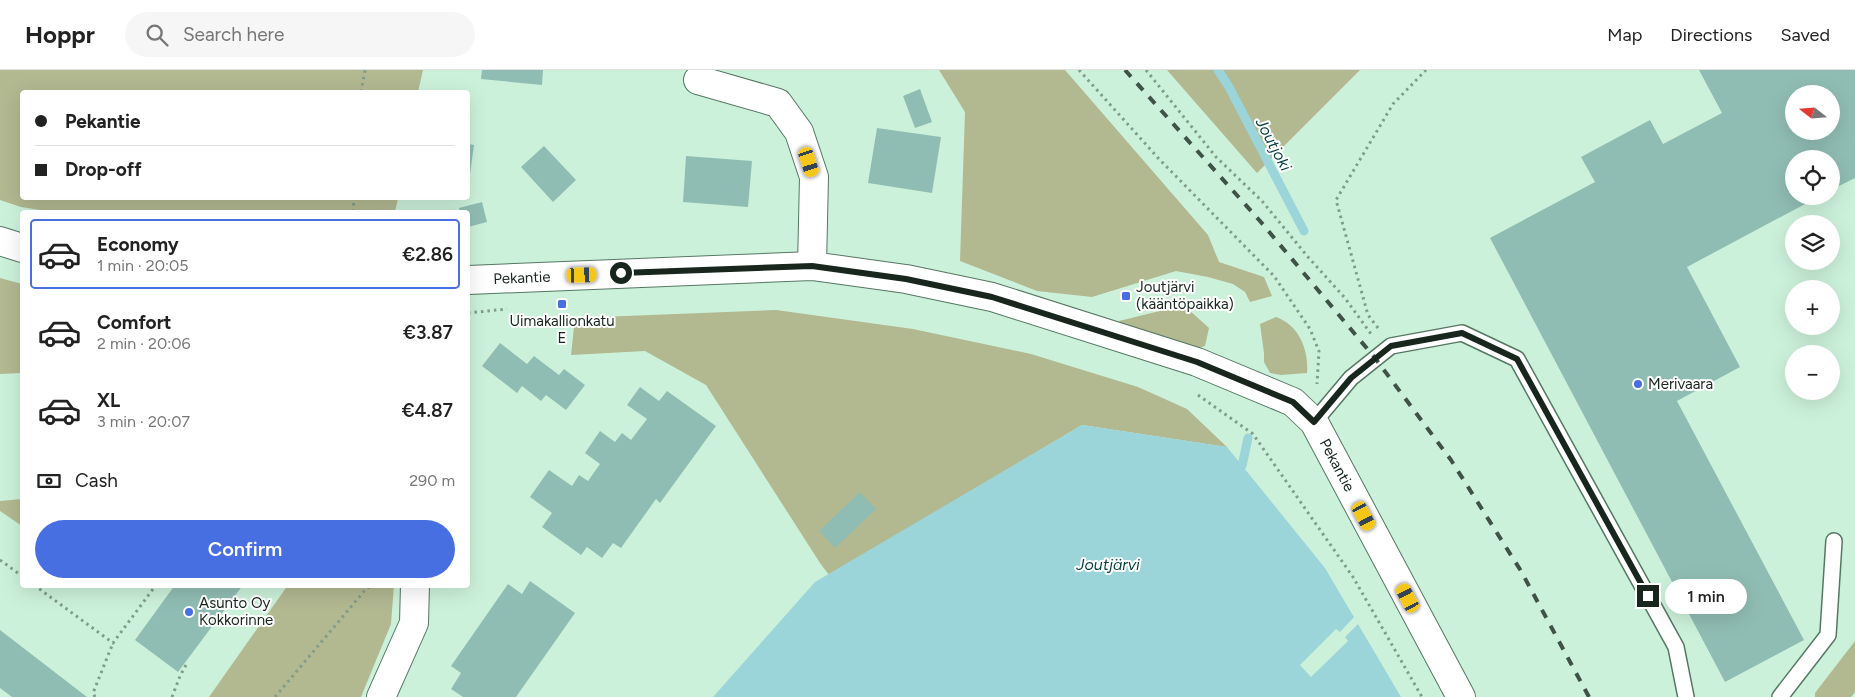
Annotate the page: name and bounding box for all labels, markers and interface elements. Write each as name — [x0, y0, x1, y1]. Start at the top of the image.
search box — [125, 12, 475, 57]
text: Hoppr — [25, 20, 95, 49]
icon: search — [143, 21, 171, 49]
text: Search here — [183, 23, 284, 46]
text: Map — [1607, 24, 1642, 46]
text: Directions — [1670, 24, 1752, 46]
text: Saved — [1780, 24, 1830, 46]
north arrow — [1785, 85, 1840, 140]
map controls — [1785, 85, 1840, 400]
text: Pekantie — [65, 110, 141, 133]
water label: Joutjoki — [1251, 113, 1296, 174]
car — [797, 145, 820, 179]
button: locate — [1785, 150, 1840, 205]
text: Drop-off — [65, 158, 142, 181]
button: layers — [1785, 215, 1840, 270]
icon: car — [37, 232, 82, 277]
text: Economy — [97, 233, 179, 256]
text: €2.86 — [402, 243, 453, 266]
text: 1 min · 20:05 — [97, 256, 189, 275]
route start — [610, 262, 632, 284]
car — [566, 267, 597, 283]
street label: Pekantie — [493, 268, 551, 288]
place label: Joutjärvi (kääntöpaikka) — [1136, 278, 1234, 313]
button: + — [1785, 280, 1840, 335]
marker: Joutjärvi (kääntöpaikka) — [1120, 290, 1132, 302]
marker: Uimakallionkatu E — [556, 298, 568, 310]
icon: car — [37, 310, 82, 355]
text: Comfort — [97, 311, 172, 334]
place label: Uimakallionkatu E — [509, 312, 615, 347]
text: €3.87 — [403, 321, 453, 344]
text: 2 min · 20:06 — [97, 334, 191, 353]
button: − — [1785, 345, 1840, 400]
place label: Merivaara — [1648, 375, 1713, 393]
marker: Merivaara — [1632, 378, 1644, 390]
icon: car — [37, 388, 82, 433]
text: XL — [97, 389, 120, 412]
text: €4.87 — [402, 399, 453, 422]
text: 3 min · 20:07 — [97, 412, 190, 431]
street label: Pekantie — [1316, 436, 1358, 495]
icon: cash — [35, 467, 63, 495]
text: Cash — [75, 469, 118, 492]
text: 290 m — [409, 471, 455, 490]
car — [1350, 499, 1377, 533]
button: Confirm — [35, 520, 455, 578]
water label: Joutjärvi — [1075, 555, 1140, 574]
callout: 1 min — [1666, 578, 1748, 614]
car — [1394, 581, 1421, 615]
route end — [1637, 585, 1659, 607]
text: 1 min — [1687, 587, 1725, 606]
place label: Asunto Oy Kokkorinne — [199, 594, 273, 629]
marker: Asunto Oy Kokkorinne — [183, 606, 195, 618]

